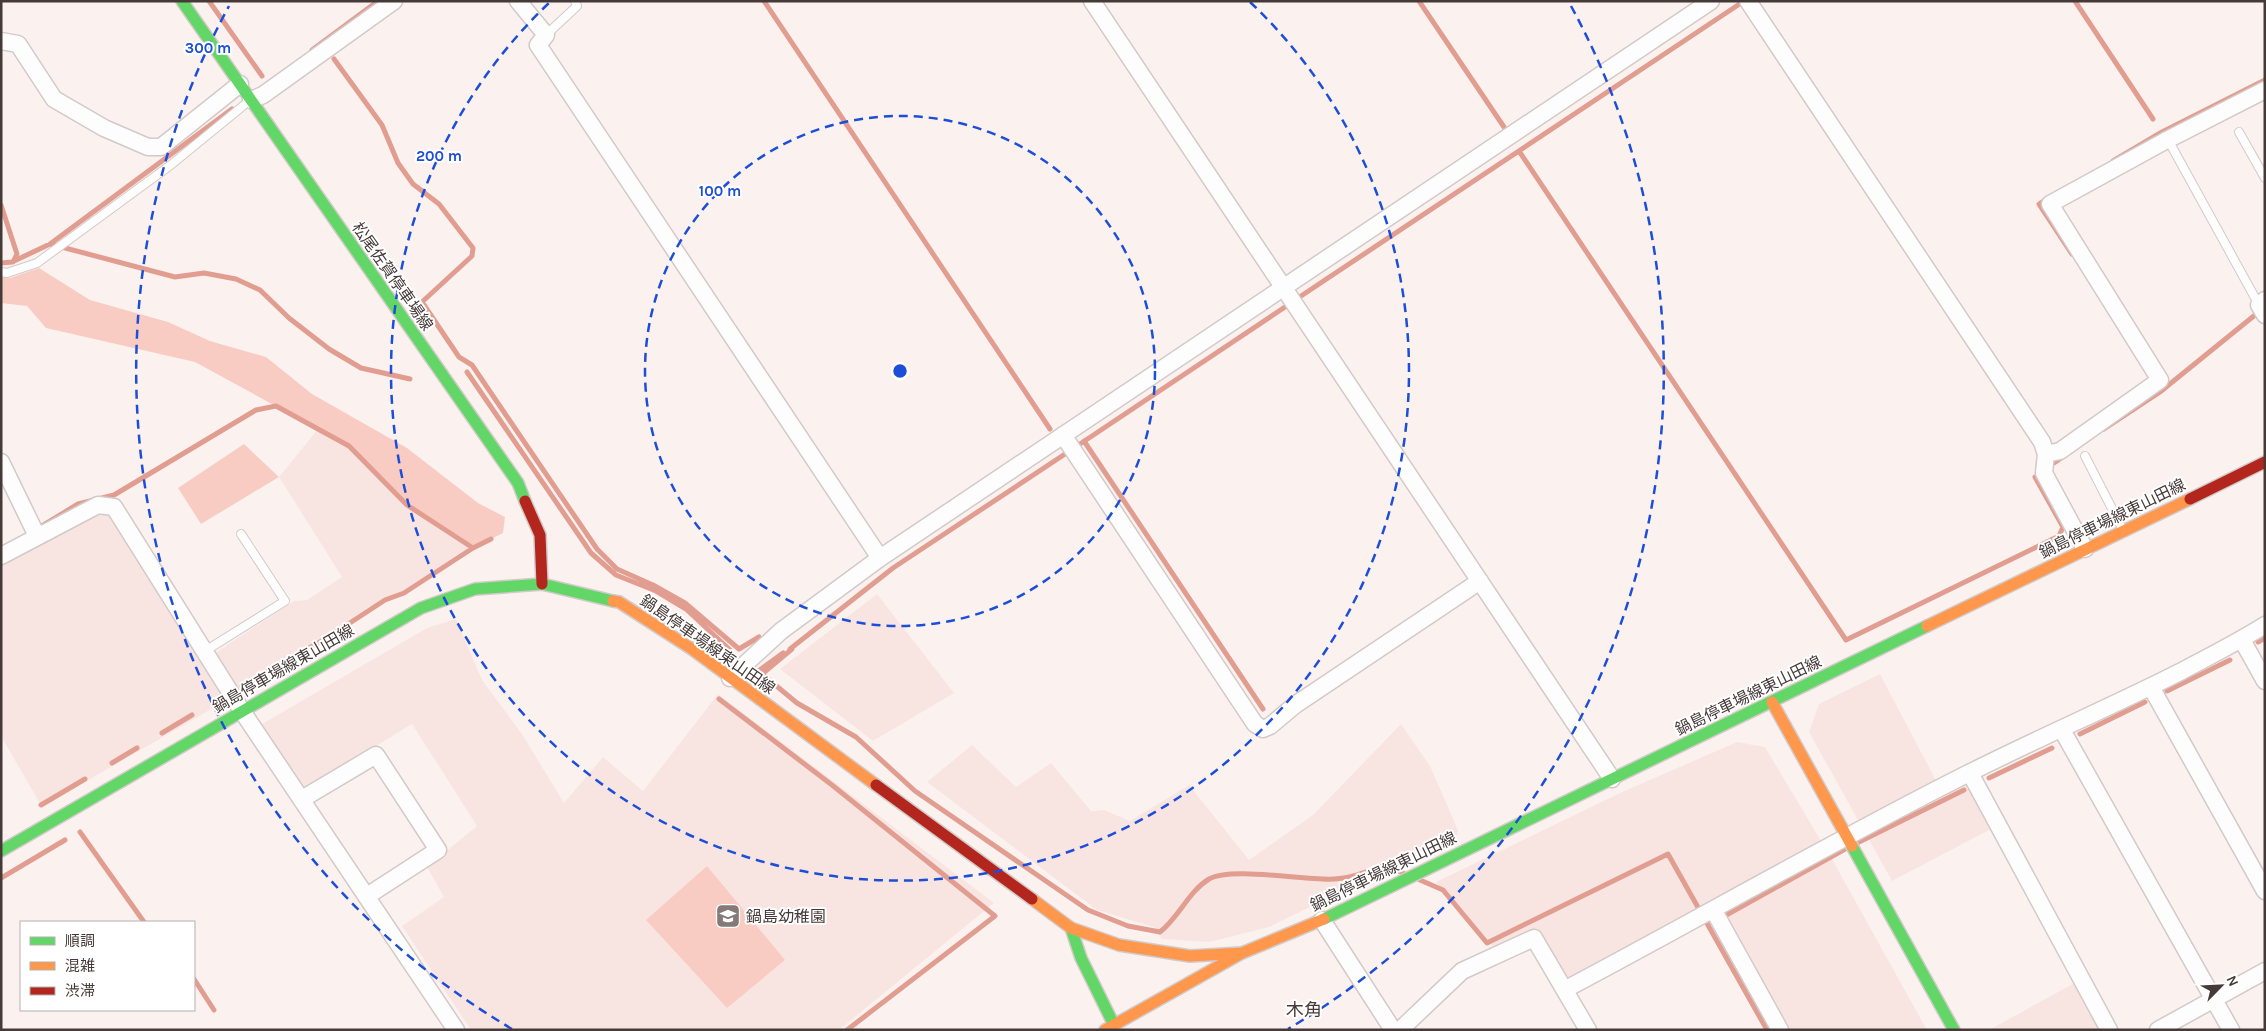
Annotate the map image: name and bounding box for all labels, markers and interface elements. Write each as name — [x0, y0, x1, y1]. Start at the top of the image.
text: 300 m — [185, 39, 231, 57]
text: 200 m — [416, 147, 462, 165]
text: 100 m — [699, 182, 741, 200]
street label: 松尾佐賀停車場線 — [348, 218, 437, 334]
centre of rings — [891, 362, 909, 380]
street label: 鍋島停車場線東山田線 — [2036, 475, 2188, 562]
street label: 鍋島停車場線東山田線 — [637, 591, 779, 698]
street label: 鍋島停車場線東山田線 — [209, 620, 357, 717]
street label: 鍋島停車場線東山田線 — [1672, 652, 1824, 739]
street label: 鍋島停車場線東山田線 — [1307, 828, 1459, 915]
school or university icon: 鍋島幼稚園 — [715, 903, 741, 929]
place label: 鍋島幼稚園 — [746, 907, 826, 926]
legend — [20, 921, 195, 1011]
text: 順調 — [65, 932, 95, 950]
text: 混雑 — [65, 957, 95, 975]
north arrow — [2196, 961, 2246, 1011]
text: N — [2223, 973, 2242, 989]
text: 渋滞 — [65, 982, 95, 1000]
district label: 木角 — [1286, 999, 1322, 1021]

